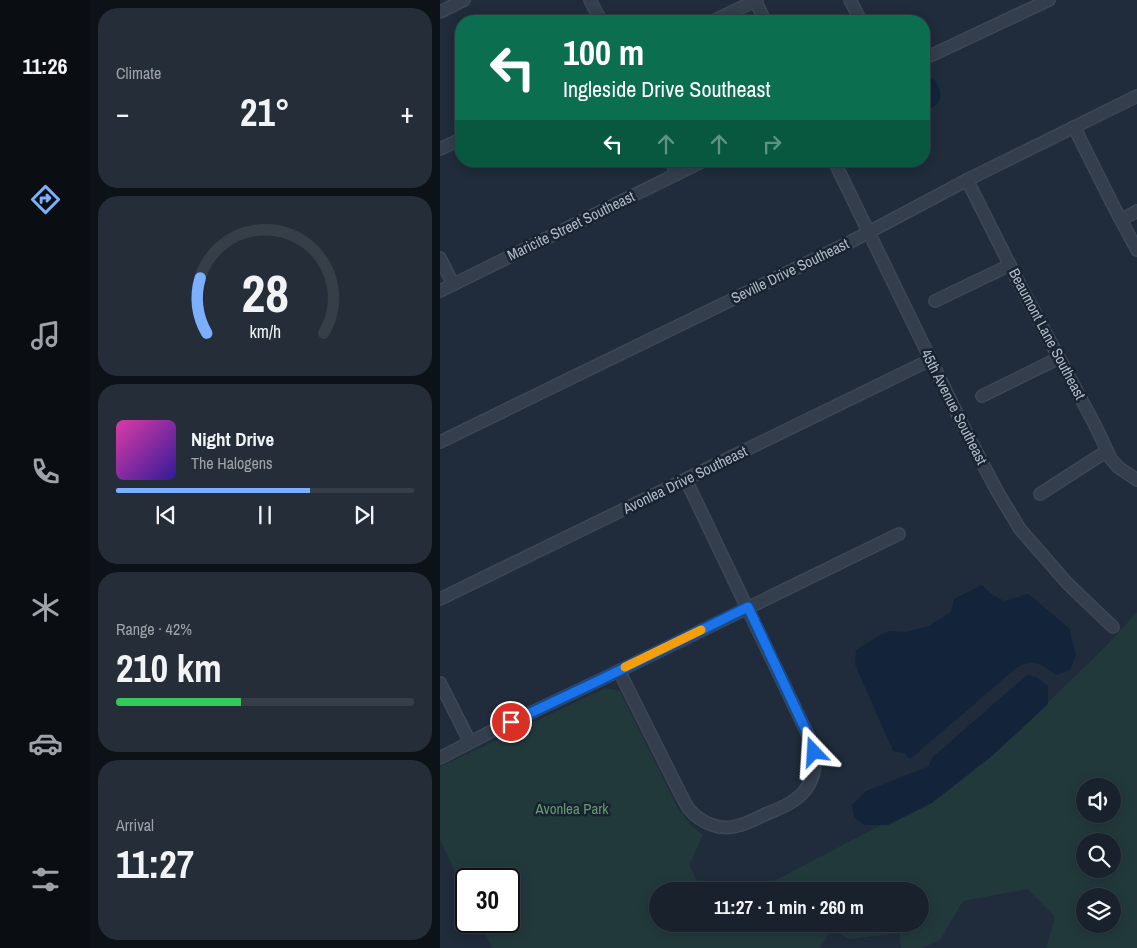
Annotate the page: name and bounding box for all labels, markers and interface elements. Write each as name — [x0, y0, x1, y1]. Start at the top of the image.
text: 100 m — [563, 29, 644, 76]
icon: left — [480, 35, 545, 100]
text: 11:26 — [22, 51, 68, 81]
text: Climate — [116, 62, 161, 84]
text: Ingleside Drive Southeast — [563, 74, 771, 104]
text: 21° — [240, 87, 290, 138]
text: − — [116, 94, 129, 132]
text: + — [401, 94, 414, 132]
icon: left — [599, 130, 627, 158]
icon: ahead — [652, 130, 680, 158]
icon: ahead — [705, 130, 733, 158]
icon: right — [758, 130, 786, 158]
icon: directions — [28, 182, 63, 217]
street label: Maricite Street Southeast — [503, 185, 639, 266]
street label: Seville Drive Southeast — [727, 233, 853, 308]
text: 28 — [241, 258, 289, 328]
street label: Beaumont Lane Southeast — [1004, 265, 1091, 404]
icon: music — [28, 318, 63, 353]
text: km/h — [249, 320, 281, 344]
street label: 45th Avenue Southeast — [916, 345, 993, 469]
text: Night Drive — [191, 426, 274, 452]
street label: Avonlea Drive Southeast — [618, 440, 751, 519]
text: The Halogens — [191, 452, 273, 474]
icon: phone — [28, 454, 63, 489]
icon: previous — [152, 501, 180, 529]
icon: pause — [251, 501, 279, 529]
icon: next — [350, 501, 378, 529]
icon: climate — [28, 590, 63, 625]
text: Range · 42% — [116, 618, 192, 640]
text: 210 km — [116, 643, 222, 694]
pin — [490, 701, 532, 743]
icon: arrive — [497, 708, 525, 736]
position arrow — [787, 725, 839, 777]
icon: car — [28, 726, 63, 761]
map controls — [1076, 778, 1121, 933]
button: sound — [1076, 778, 1121, 823]
park label: Avonlea Park — [535, 798, 609, 819]
text: Arrival — [116, 814, 154, 836]
button: search — [1076, 833, 1121, 878]
text: 11:27 — [116, 839, 194, 890]
icon: filters — [28, 862, 63, 897]
speed limit sign: 30 — [455, 868, 520, 933]
button: layers — [1076, 888, 1121, 933]
text: 11:27 · 1 min · 260 m — [714, 894, 864, 920]

